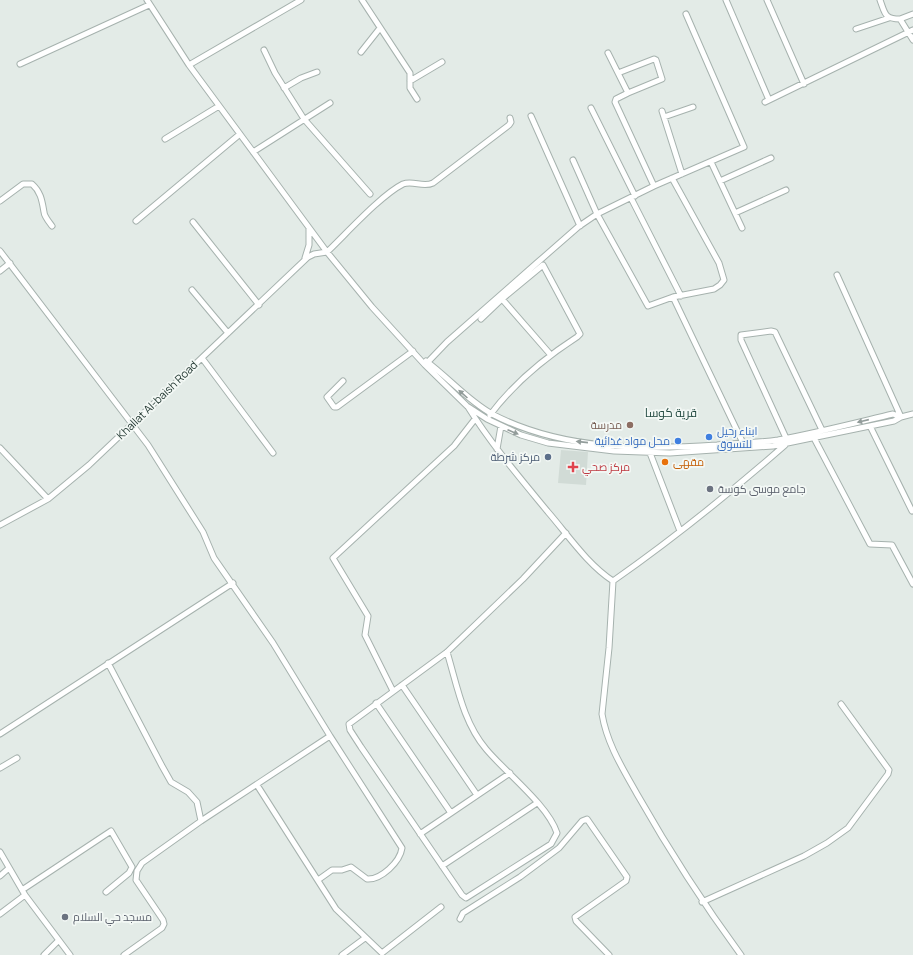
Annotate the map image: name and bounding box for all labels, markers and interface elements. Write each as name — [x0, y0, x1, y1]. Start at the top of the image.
street label: Khallat Al-baish Road — [113, 357, 200, 442]
one-way arrow — [458, 389, 468, 398]
district label: قرية كوسا — [645, 404, 697, 421]
place label: مدرسة — [591, 417, 622, 432]
one-way arrow — [857, 418, 869, 424]
marker: مدرسة — [625, 420, 635, 430]
place label: ابناء رحيل للتسوق — [717, 423, 757, 451]
one-way arrow — [507, 428, 519, 435]
marker: ابناء رحيل للتسوق — [704, 432, 714, 442]
place label: محل مواد غذائية — [595, 433, 670, 448]
marker: محل مواد غذائية — [673, 436, 683, 446]
one-way arrow — [575, 439, 588, 445]
place label: مركز شرطة — [491, 449, 540, 464]
marker: مركز شرطة — [543, 452, 553, 462]
place label: مقهى — [673, 454, 704, 469]
marker: مقهى — [660, 457, 670, 467]
place label: مركز صحي — [582, 459, 630, 476]
marker: مركز صحي — [567, 461, 579, 473]
place label: جامع موسى كوسة — [718, 481, 806, 497]
marker: جامع موسى كوسة — [705, 484, 715, 494]
place label: مسجد حي السلام — [73, 909, 152, 926]
marker: مسجد حي السلام — [60, 912, 70, 922]

